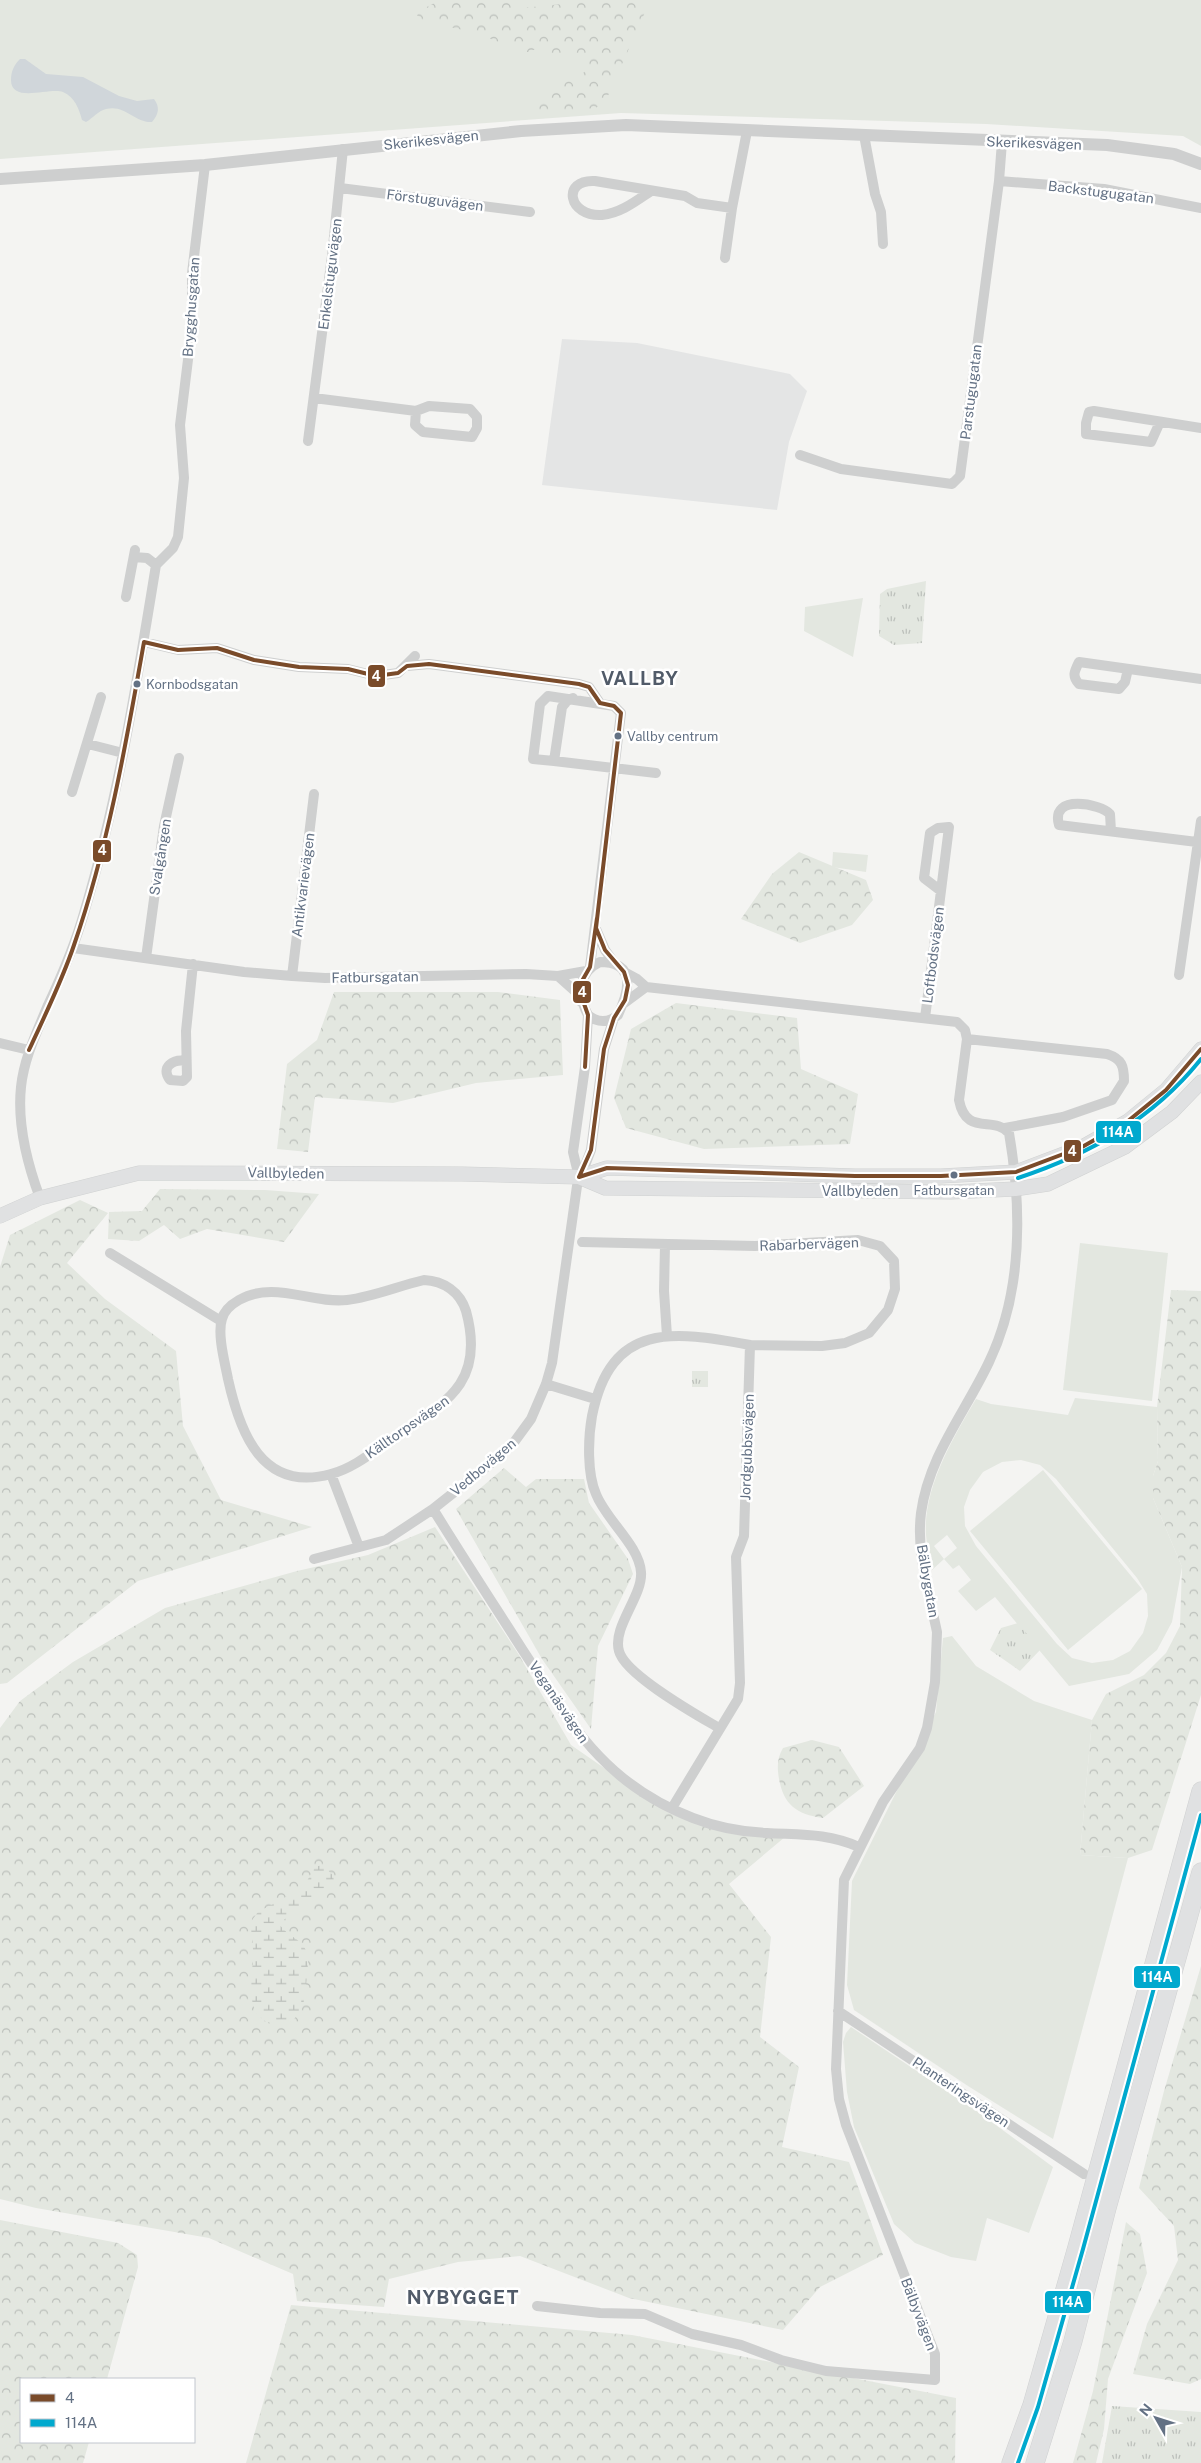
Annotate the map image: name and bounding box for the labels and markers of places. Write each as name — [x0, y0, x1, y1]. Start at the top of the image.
place label: Kornbodsgatan — [146, 677, 238, 692]
marker: Kornbodsgatan — [132, 679, 142, 689]
place label: Vallby centrum — [627, 729, 718, 744]
marker: Vallby centrum — [613, 731, 623, 741]
marker: Fatbursgatan — [949, 1170, 959, 1180]
place label: Fatbursgatan — [913, 1183, 995, 1198]

